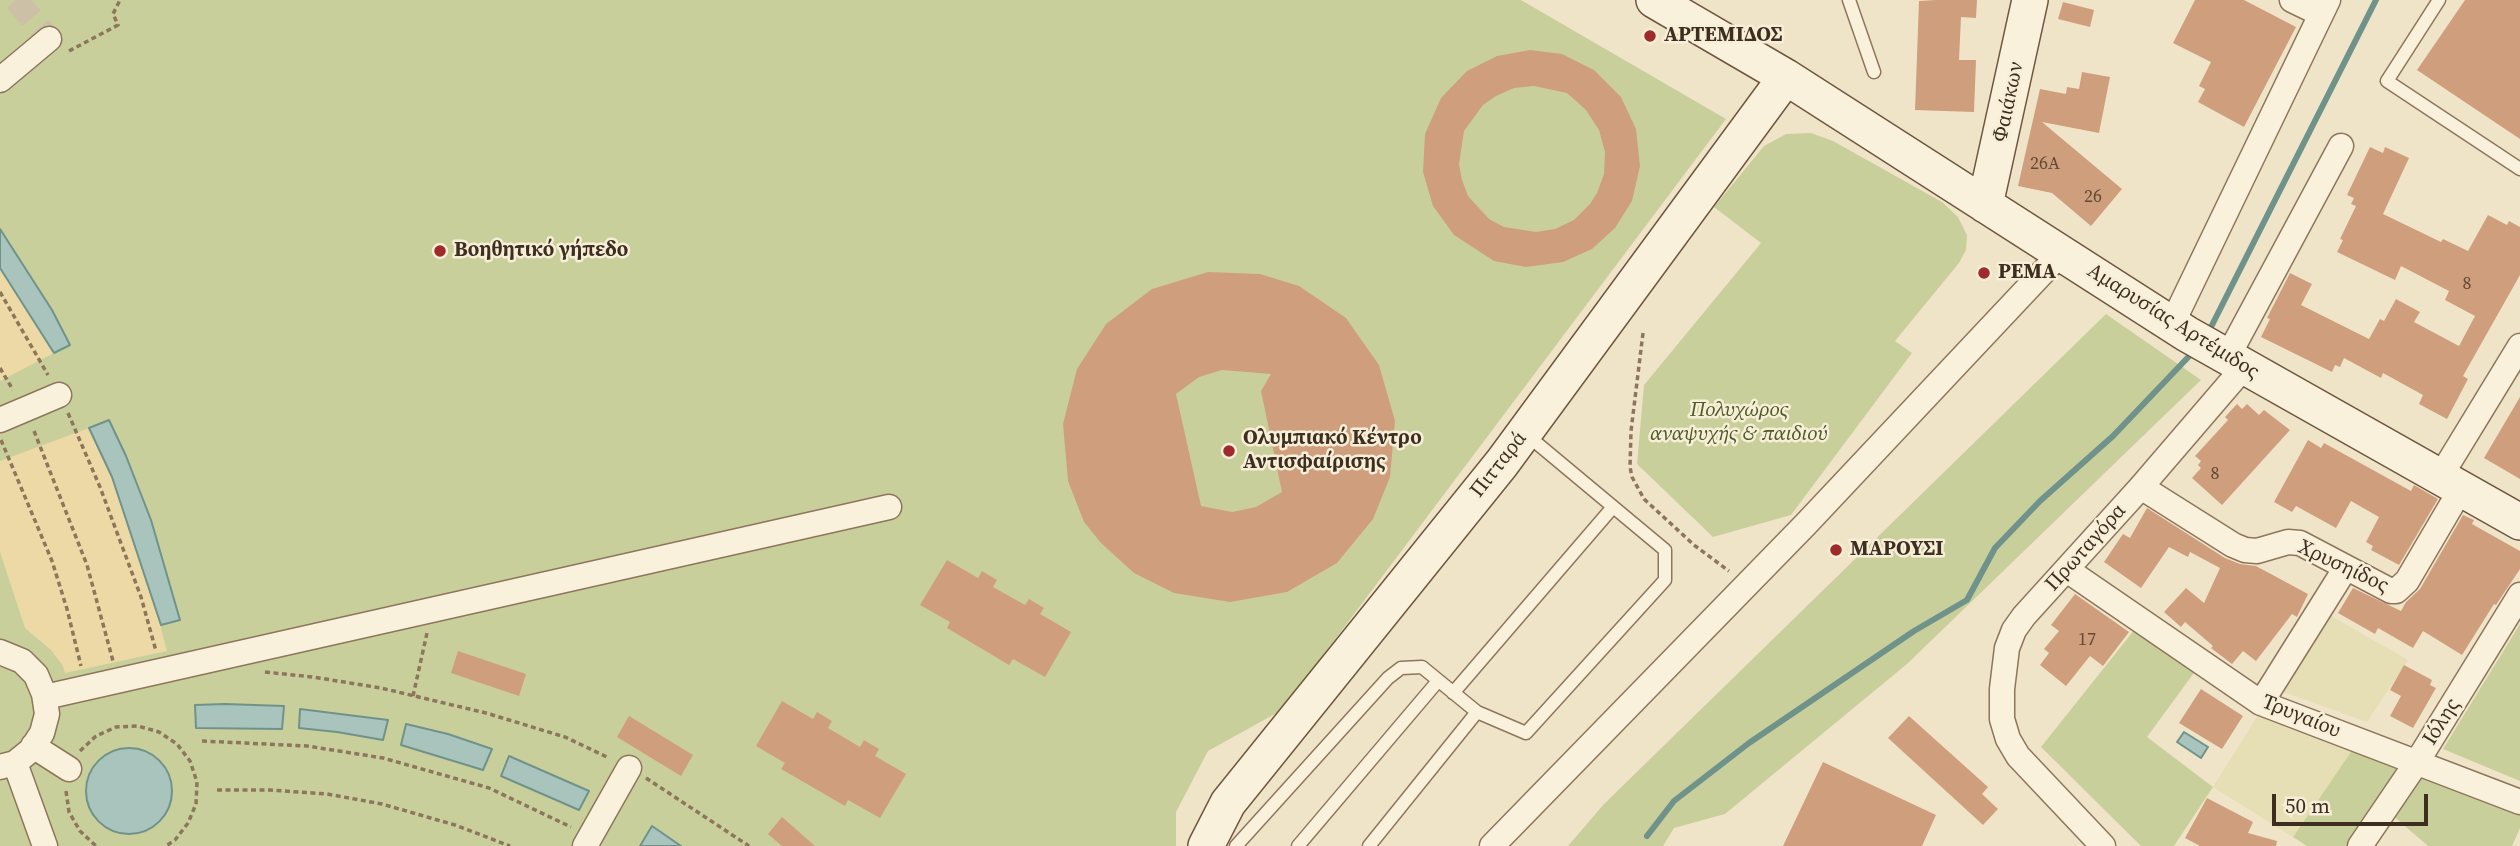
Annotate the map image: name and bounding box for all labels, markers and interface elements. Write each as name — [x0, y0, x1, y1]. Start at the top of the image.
place label: ΑΡΤΕΜΙΔΟΣ — [1664, 23, 1782, 49]
marker: ΑΡΤΕΜΙΔΟΣ — [1642, 28, 1658, 44]
street label: Φαιάκων — [1988, 60, 2030, 144]
house number: 26Α — [2030, 153, 2060, 175]
house number: 26 — [2084, 186, 2102, 208]
place label: Βοηθητικό γήπεδο — [454, 238, 628, 264]
marker: Βοηθητικό γήπεδο — [432, 243, 448, 259]
street label: Αμαρυσίας Αρτέμιδος — [2082, 259, 2264, 385]
place label: ΡΕΜΑ — [1998, 260, 2056, 286]
marker: ΡΕΜΑ — [1976, 265, 1992, 281]
house number: 8 — [2463, 273, 2471, 295]
park label: Πολυχώρος αναψυχής & παιδιού — [1650, 398, 1828, 448]
place label: Ολυμπιακό Κέντρο Αντισφαίρισης — [1243, 426, 1422, 476]
street label: Πιτταρά — [1465, 427, 1533, 503]
marker: Ολυμπιακό Κέντρο Αντισφαίρισης — [1221, 443, 1237, 459]
house number: 8 — [2211, 463, 2219, 485]
street label: Πρωταγόρα — [2040, 499, 2132, 597]
street label: Χρυσηίδος — [2294, 535, 2392, 599]
place label: ΜΑΡΟΥΣΙ — [1850, 537, 1943, 563]
marker: ΜΑΡΟΥΣΙ — [1828, 542, 1844, 558]
house number: 17 — [2078, 629, 2096, 651]
street label: Τρυγαίου — [2258, 690, 2344, 744]
street label: Ιόλης — [2418, 694, 2466, 750]
scale bar — [2275, 780, 2431, 824]
text: 50 m — [2285, 791, 2330, 820]

